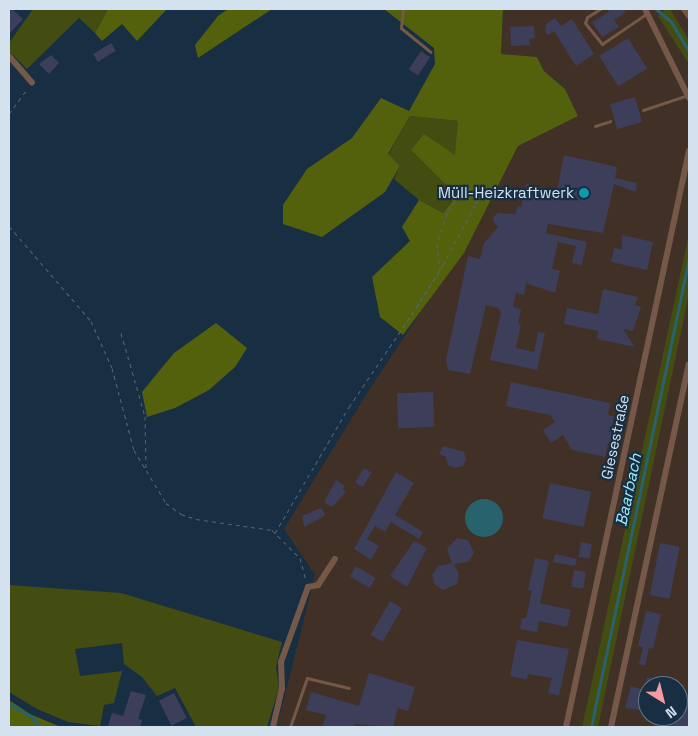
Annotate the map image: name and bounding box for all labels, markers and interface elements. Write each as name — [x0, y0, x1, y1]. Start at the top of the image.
place label: Müll-Heizkraftwerk — [438, 184, 574, 202]
marker: Müll-Heizkraftwerk — [578, 187, 590, 199]
street label: Giesestraße — [597, 393, 633, 481]
water label: Baarbach — [612, 452, 646, 528]
north arrow — [638, 676, 688, 726]
text: N — [662, 702, 680, 722]

